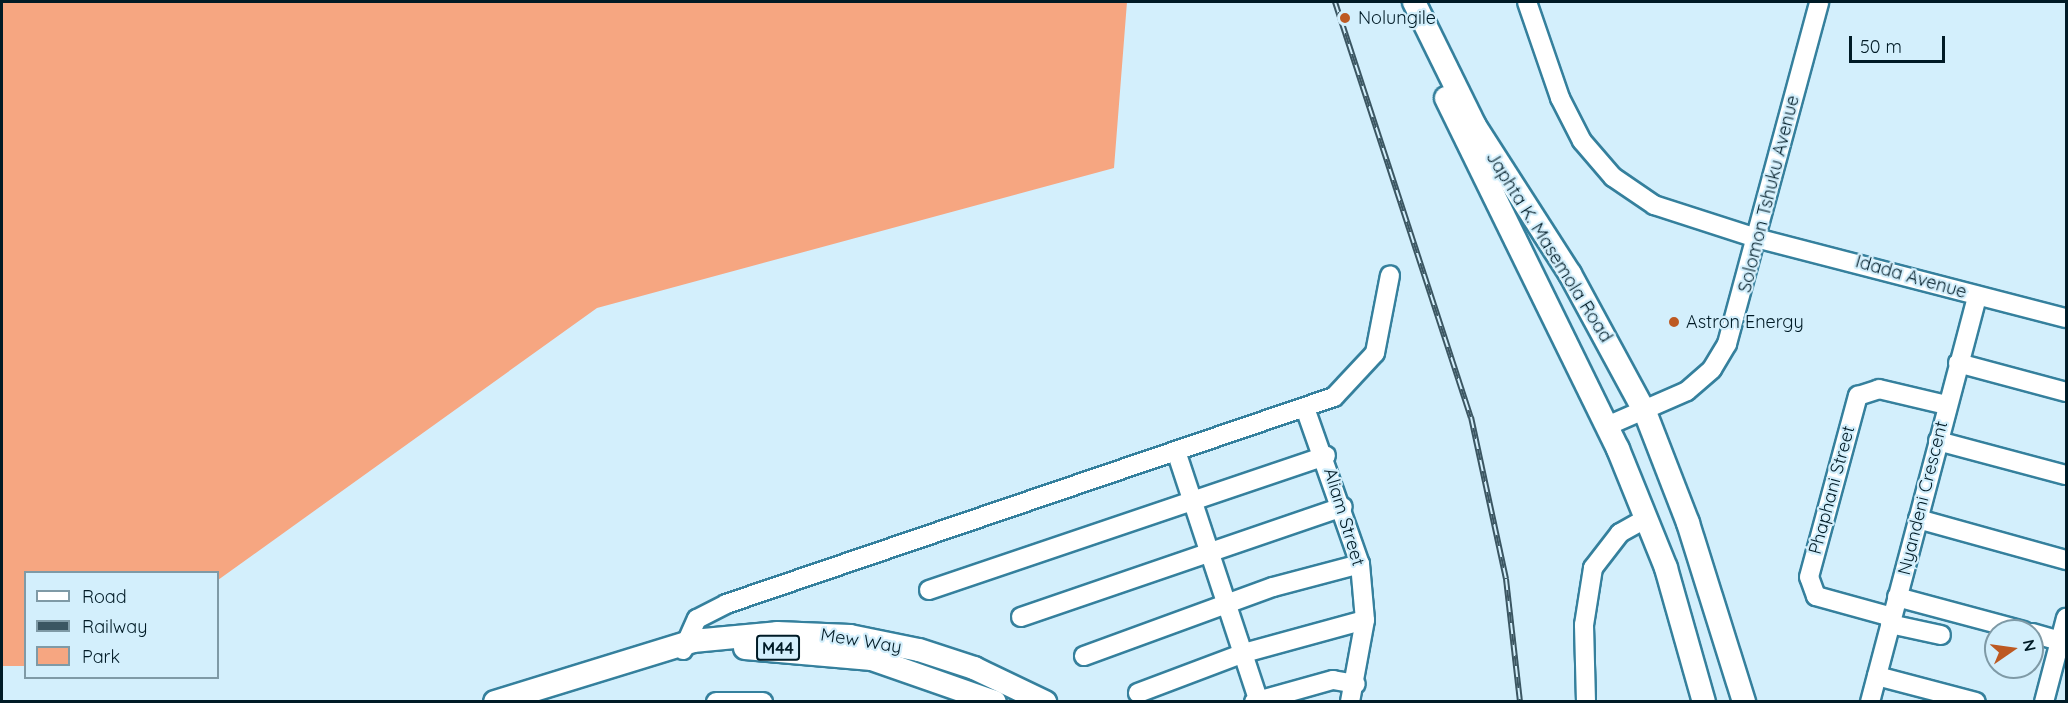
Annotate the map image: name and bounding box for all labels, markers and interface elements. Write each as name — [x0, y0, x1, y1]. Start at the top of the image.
place label: Nolungile — [1358, 7, 1436, 29]
marker: Nolungile — [1336, 9, 1354, 27]
scale bar — [1852, 24, 1948, 62]
text: 50 m — [1860, 35, 1902, 58]
street label: Solomon Tshuku Avenue — [1734, 93, 1804, 295]
street label: Japhta K. Masemola Road — [1481, 148, 1617, 346]
street label: Idada Avenue — [1853, 251, 1969, 303]
place label: Astron Energy — [1686, 311, 1804, 333]
marker: Astron Energy — [1667, 315, 1681, 329]
street label: Nyandeni Crescent — [1893, 419, 1953, 577]
street label: Phaphani Street — [1804, 423, 1860, 557]
street label: Aliam Street — [1319, 466, 1369, 568]
legend — [24, 571, 219, 679]
text: Road — [82, 585, 127, 608]
text: Railway — [82, 615, 148, 638]
north arrow — [1984, 619, 2044, 679]
street label: Mew Way — [819, 624, 903, 658]
road number: M44 — [756, 635, 800, 661]
text: N — [2019, 637, 2041, 653]
text: Park — [82, 645, 120, 668]

